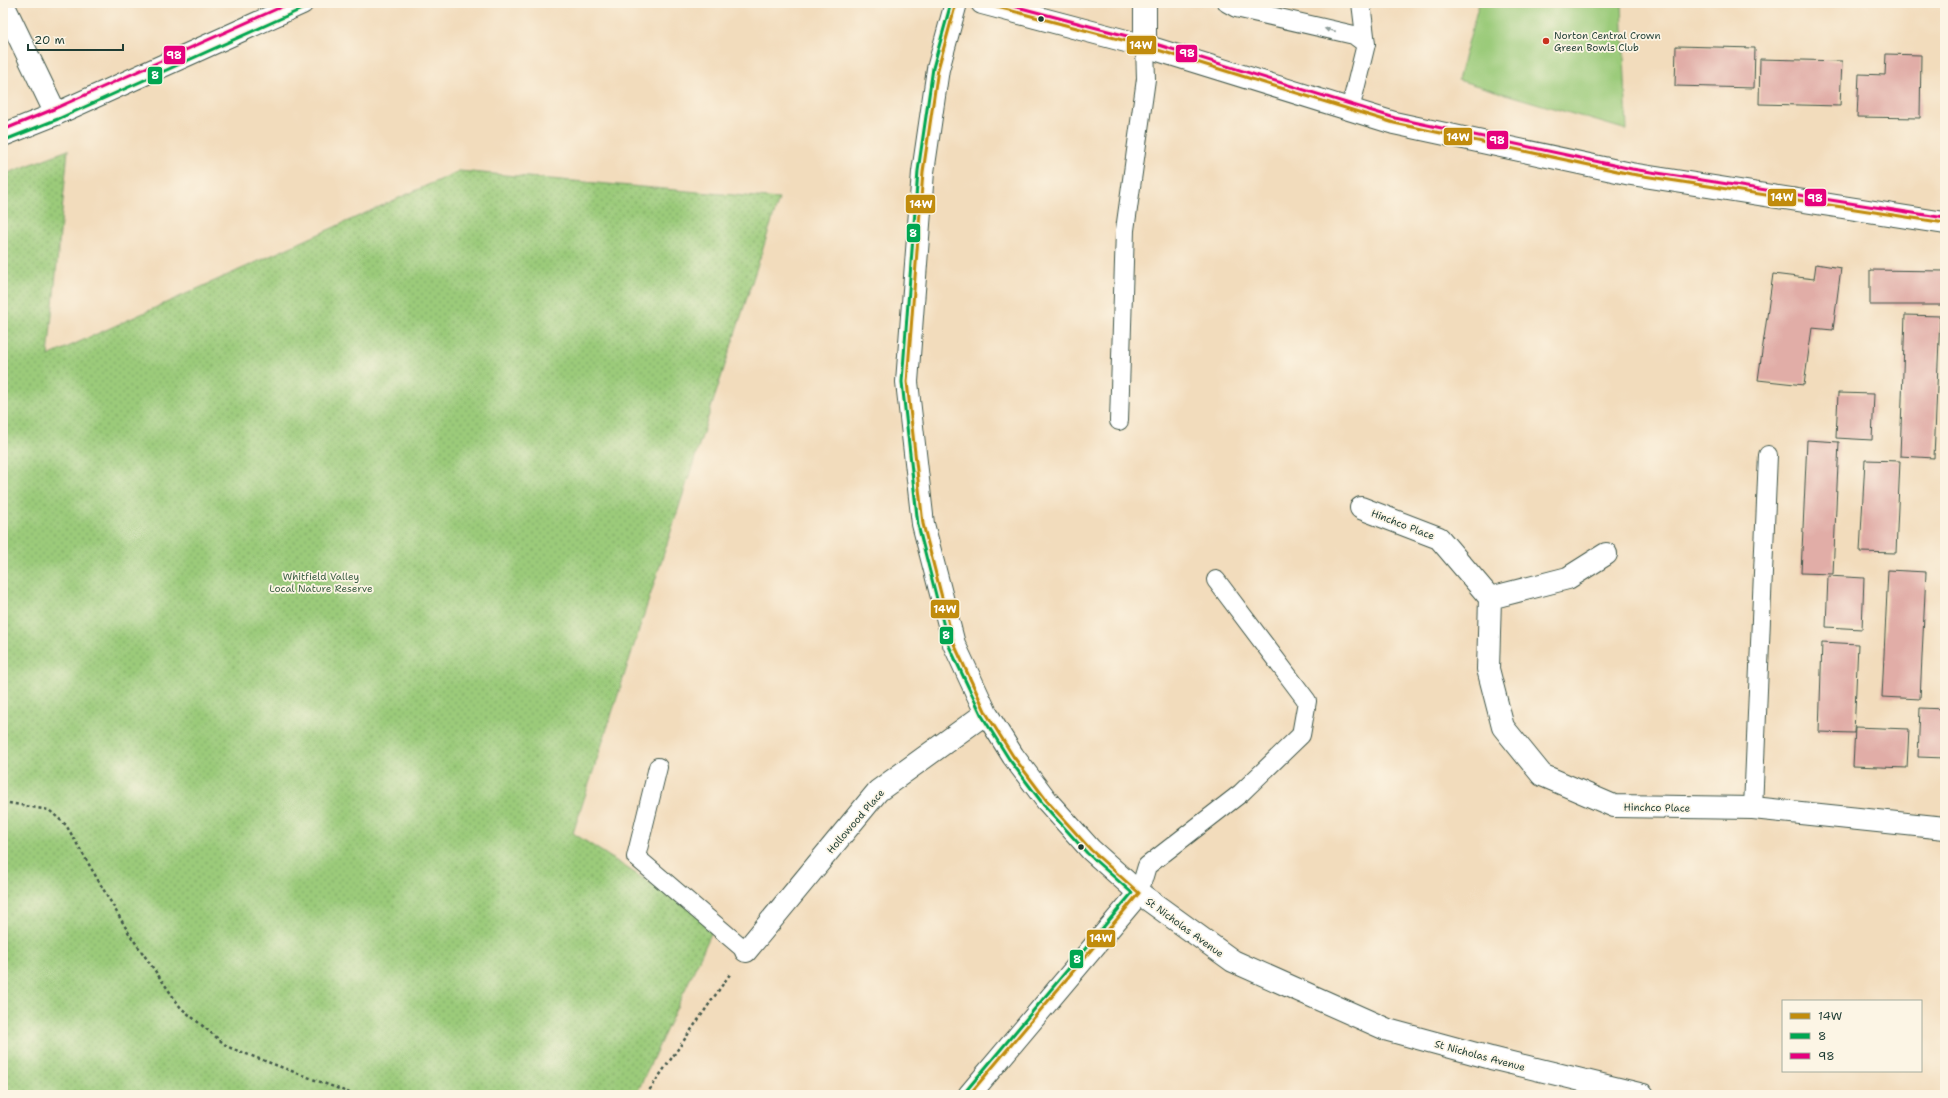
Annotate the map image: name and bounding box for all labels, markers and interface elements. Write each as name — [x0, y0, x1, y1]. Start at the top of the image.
unlabelled marker — [1036, 14, 1046, 24]
scale bar — [28, 26, 123, 52]
one-way arrow — [1324, 26, 1337, 32]
place label: Norton Central Crown Green Bowls Club — [1554, 29, 1661, 54]
text: 20 m — [34, 32, 65, 48]
line badge: 14W — [1126, 35, 1157, 55]
marker: Norton Central Crown Green Bowls Club — [1541, 36, 1551, 46]
text: 14W — [1129, 38, 1153, 53]
line badge: 98 — [1175, 44, 1198, 63]
line badge: 98 — [163, 45, 186, 65]
text: 98 — [1179, 46, 1195, 61]
text: 98 — [166, 48, 182, 63]
line badge: 8 — [147, 66, 163, 85]
text: 8 — [151, 68, 159, 83]
line badge: 14W — [1443, 127, 1473, 146]
text: 14W — [1446, 130, 1470, 145]
line badge: 98 — [1486, 130, 1509, 150]
text: 98 — [1489, 133, 1505, 148]
line badge: 14W — [1767, 188, 1797, 207]
line badge: 98 — [1804, 188, 1827, 207]
text: 14W — [1770, 190, 1794, 205]
text: 98 — [1807, 191, 1823, 206]
line badge: 14W — [905, 194, 936, 214]
text: 14W — [909, 197, 933, 212]
line badge: 8 — [906, 223, 921, 243]
text: 8 — [909, 226, 917, 241]
street label: Hinchco Place — [1369, 506, 1437, 543]
park label: Whitfield Valley Local Nature Reserve — [269, 570, 373, 595]
line badge: 14W — [930, 599, 960, 619]
text: 14W — [933, 602, 957, 617]
line badge: 8 — [939, 626, 954, 645]
text: 8 — [942, 628, 950, 643]
street label: Hollowood Place — [824, 786, 887, 856]
street label: Hinchco Place — [1624, 800, 1691, 815]
unlabelled marker — [1076, 842, 1086, 852]
street label: St Nicholas Avenue — [1143, 895, 1227, 960]
line badge: 14W — [1086, 929, 1116, 948]
text: 14W — [1089, 931, 1113, 946]
line badge: 8 — [1069, 949, 1084, 969]
text: 8 — [1073, 952, 1081, 967]
legend — [1782, 1000, 1922, 1072]
text: 14W — [1818, 1008, 1842, 1024]
text: 8 — [1818, 1028, 1826, 1044]
street label: St Nicholas Avenue — [1433, 1037, 1527, 1074]
text: 98 — [1818, 1048, 1835, 1064]

